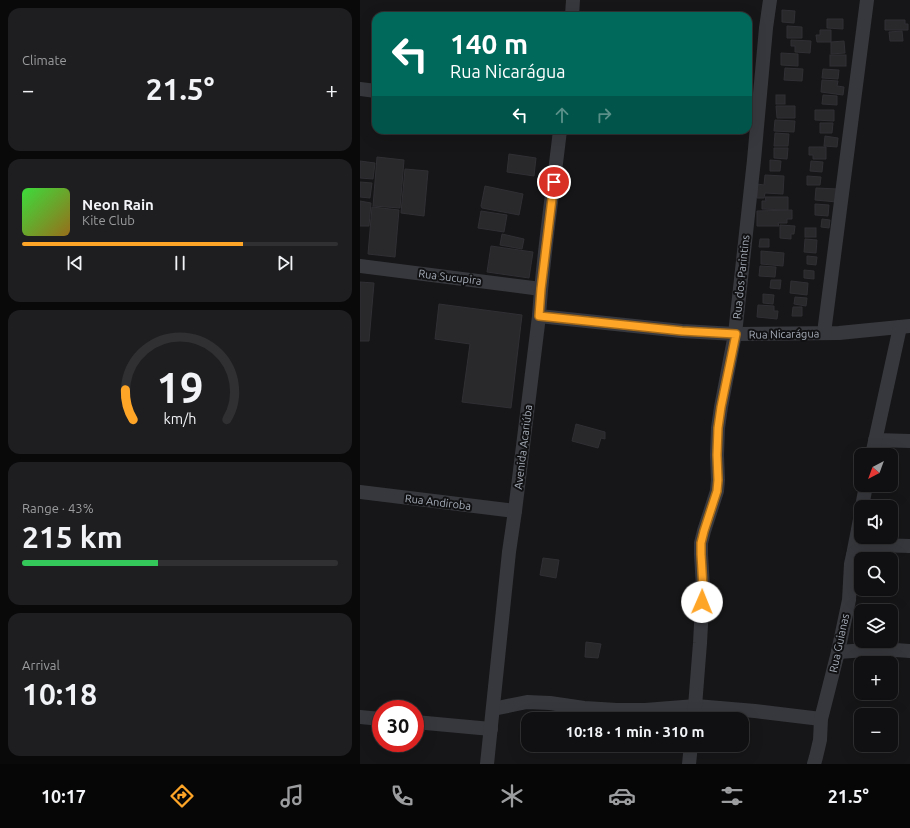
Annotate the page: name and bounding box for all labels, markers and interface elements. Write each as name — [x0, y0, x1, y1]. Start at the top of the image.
icon: left — [384, 28, 436, 80]
text: 140 m — [450, 28, 528, 59]
text: Climate — [22, 53, 67, 67]
text: Rua Nicarágua — [450, 61, 566, 81]
text: 21.5° — [146, 72, 214, 106]
text: − — [22, 77, 34, 102]
text: + — [326, 77, 338, 102]
icon: left — [509, 104, 531, 126]
icon: ahead — [551, 104, 573, 126]
icon: right — [593, 104, 615, 126]
pin — [537, 165, 571, 199]
icon: arrive — [543, 171, 565, 193]
text: Neon Rain — [82, 196, 154, 213]
text: Kite Club — [82, 213, 135, 227]
street label: Rua dos Parintins — [731, 234, 751, 320]
icon: previous — [64, 252, 86, 274]
icon: pause — [169, 252, 191, 274]
icon: next — [274, 252, 296, 274]
street label: Rua Sucupira — [418, 267, 482, 287]
street label: Rua Nicarágua — [749, 327, 819, 341]
text: 19 — [157, 364, 203, 411]
street label: Avenida Acariúba — [512, 404, 534, 490]
text: km/h — [164, 411, 196, 427]
north arrow — [854, 448, 898, 492]
map controls — [854, 448, 898, 752]
street label: Rua Andiroba — [404, 492, 472, 512]
button: sound — [854, 500, 898, 544]
text: Range · 43% — [22, 501, 94, 515]
text: 215 km — [22, 520, 123, 554]
button: search — [854, 552, 898, 596]
position arrow — [681, 581, 723, 623]
button: layers — [854, 604, 898, 648]
street label: Rua Guianas — [827, 612, 851, 674]
button: + — [854, 656, 898, 700]
text: Arrival — [22, 658, 60, 672]
text: 10:18 — [22, 677, 97, 711]
speed limit sign: 30 — [372, 700, 424, 752]
button: − — [854, 708, 898, 752]
text: 10:18 · 1 min · 310 m — [566, 723, 704, 740]
icon: directions — [168, 782, 196, 810]
icon: music — [278, 782, 306, 810]
icon: phone — [388, 782, 416, 810]
icon: climate — [498, 782, 526, 810]
icon: car — [608, 782, 636, 810]
icon: filters — [718, 782, 746, 810]
text: 10:17 — [41, 786, 86, 806]
text: 21.5° — [828, 786, 869, 806]

